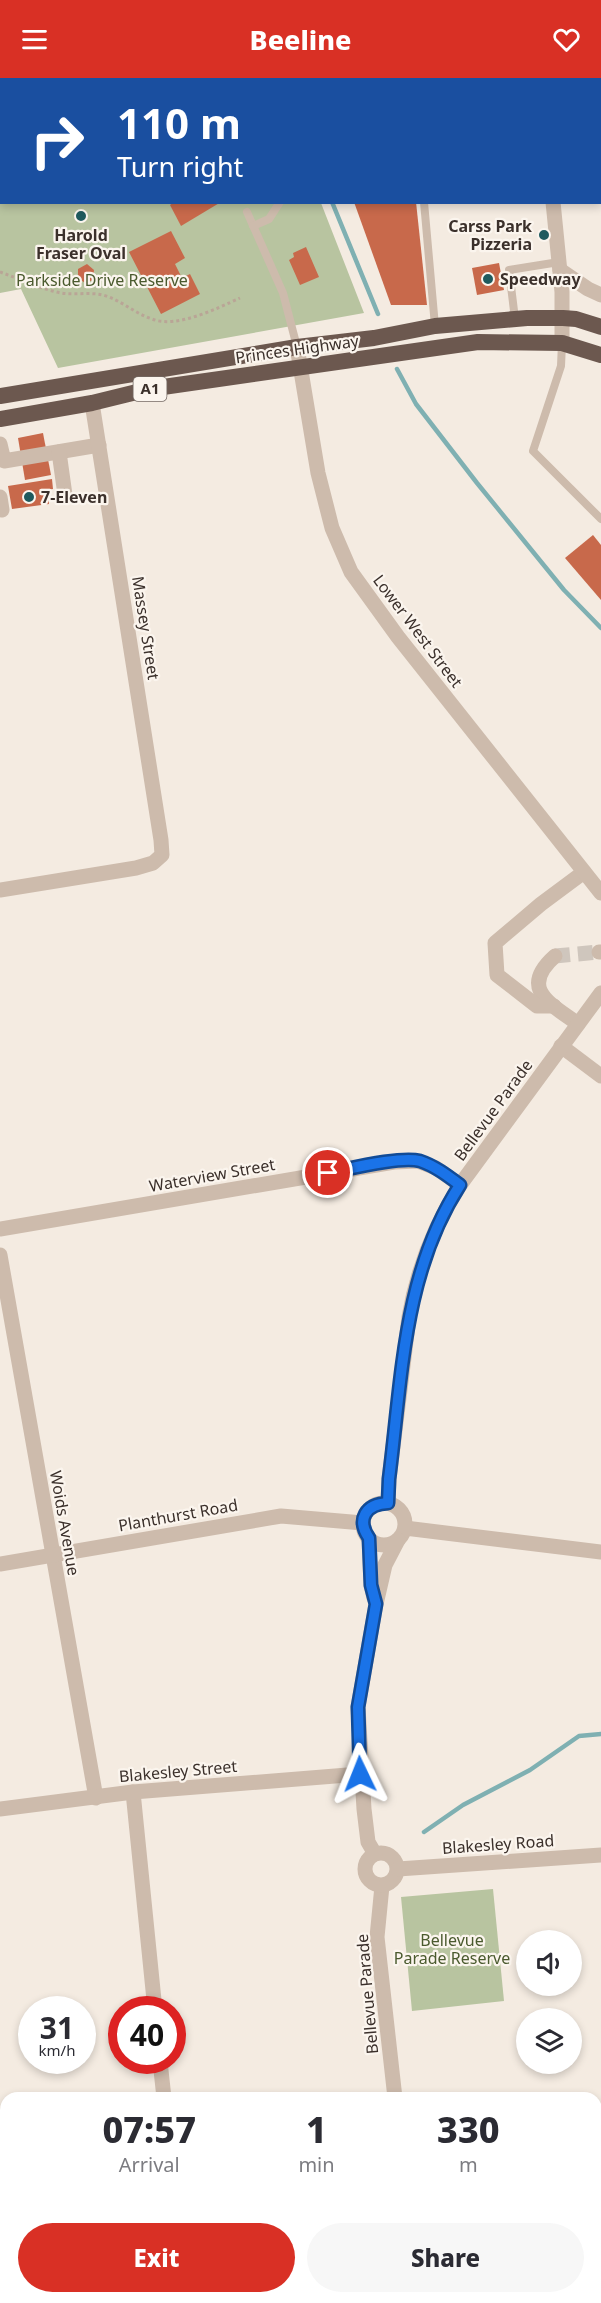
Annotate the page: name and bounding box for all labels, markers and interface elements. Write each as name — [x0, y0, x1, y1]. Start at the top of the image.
text: Beeline — [250, 21, 351, 58]
icon: menu — [18, 23, 51, 56]
icon: heart — [550, 23, 583, 56]
text: 110 m — [117, 94, 241, 151]
icon: right — [18, 102, 96, 180]
text: Turn right — [117, 148, 243, 185]
marker: Harold Fraser Oval — [74, 209, 88, 223]
place label: Carss Park Pizzeria — [448, 215, 532, 255]
place label: Harold Fraser Oval — [36, 224, 126, 264]
marker: Carss Park Pizzeria — [537, 228, 551, 242]
place label: Speedway — [500, 268, 581, 290]
park label: Parkside Drive Reserve — [16, 269, 188, 291]
marker: Speedway — [481, 272, 495, 286]
street label: Princes Highway — [234, 329, 361, 369]
road number: A1 — [134, 377, 166, 401]
place label: 7-Eleven — [41, 486, 107, 508]
marker: 7-Eleven — [22, 490, 36, 504]
street label: Lower West Street — [368, 570, 468, 692]
street label: Massey Street — [127, 575, 165, 682]
street label: Bellevue Parade — [449, 1055, 537, 1165]
pin — [302, 1147, 353, 1198]
street label: Waterview Street — [147, 1153, 277, 1197]
icon: arrive — [311, 1156, 344, 1189]
street label: Woids Avenue — [45, 1469, 85, 1577]
street label: Planthurst Road — [117, 1494, 239, 1536]
position arrow — [328, 1742, 392, 1806]
street label: Blakesley Street — [118, 1755, 238, 1787]
street label: Blakesley Road — [441, 1829, 555, 1859]
park label: Bellevue Parade Reserve — [394, 1929, 510, 1969]
map controls — [516, 1930, 582, 2074]
button: sound — [516, 1930, 582, 1996]
street label: Bellevue Parade — [351, 1933, 383, 2055]
speed limit sign: 40 — [108, 1996, 186, 2074]
text: 31 — [40, 2007, 74, 2048]
button: layers — [516, 2008, 582, 2074]
text: km/h — [39, 2040, 75, 2060]
text: 07:57 — [102, 2105, 196, 2154]
text: 1 — [306, 2105, 327, 2154]
text: 330 — [437, 2105, 500, 2154]
text: Arrival — [119, 2151, 180, 2178]
text: min — [298, 2151, 335, 2178]
text: m — [459, 2151, 478, 2178]
button: Exit — [18, 2223, 295, 2292]
button: Share — [307, 2223, 584, 2292]

